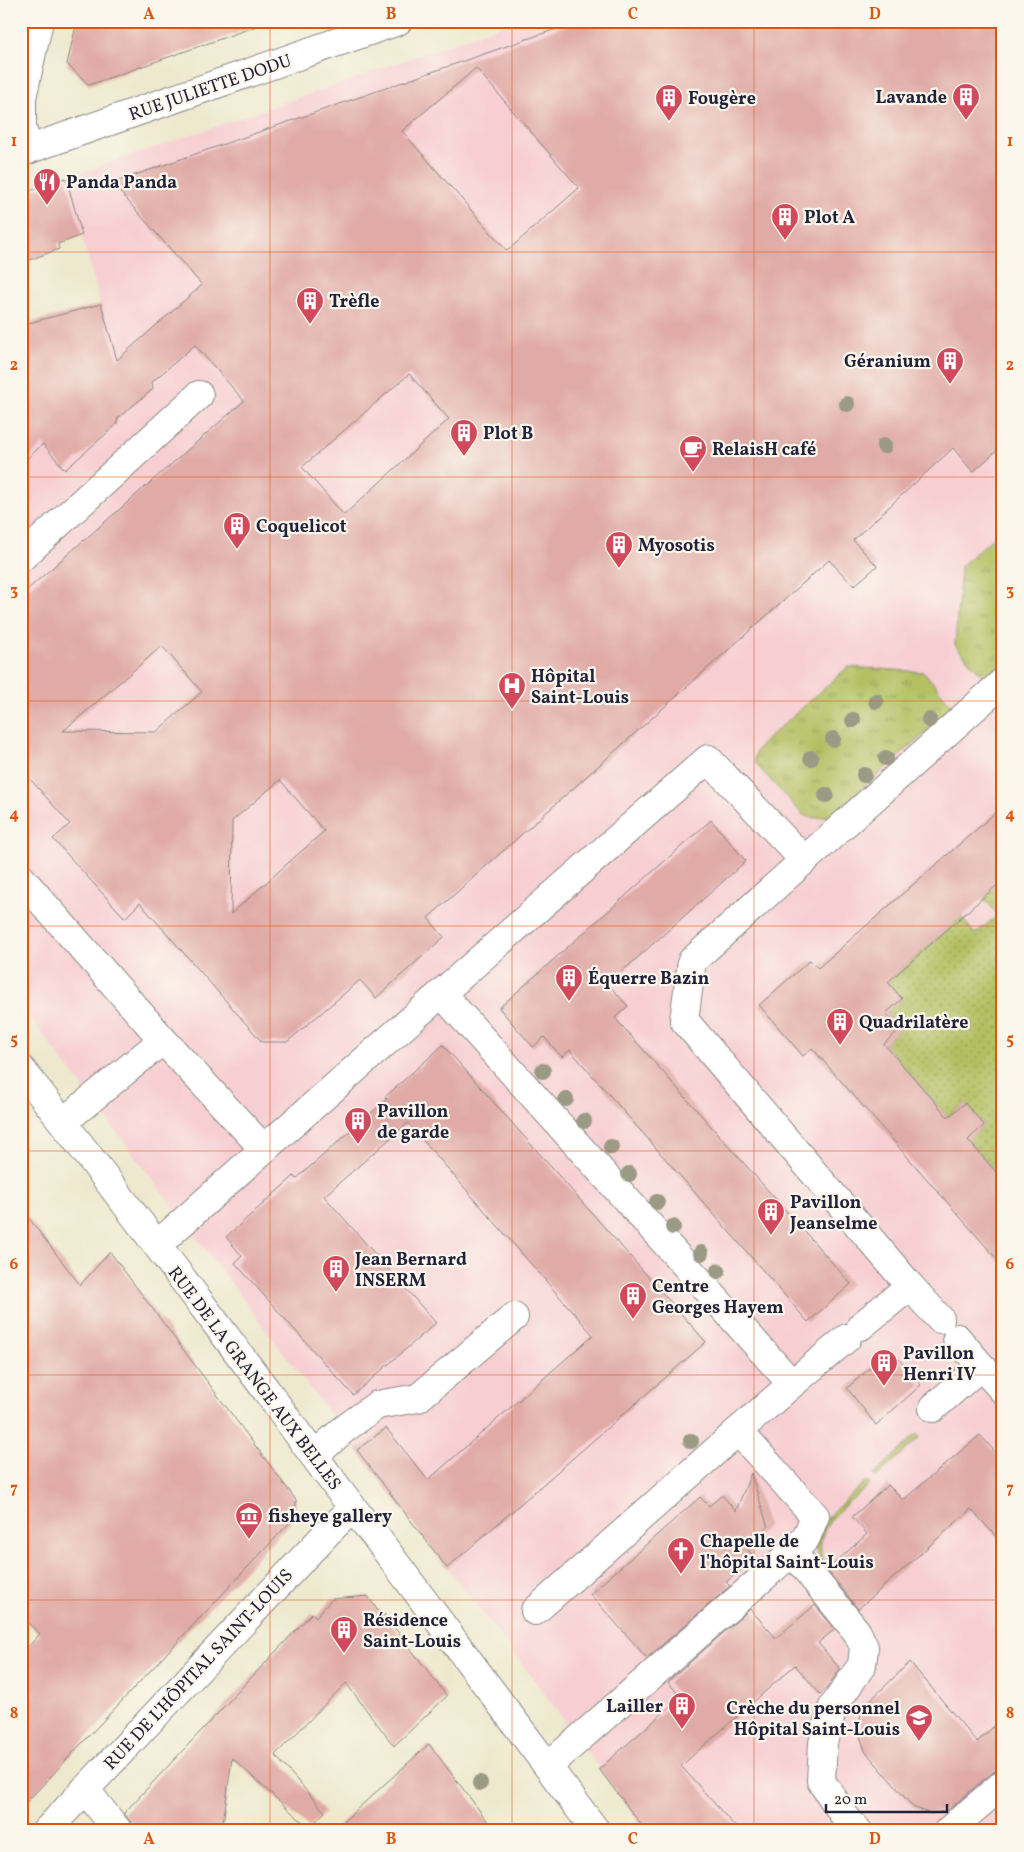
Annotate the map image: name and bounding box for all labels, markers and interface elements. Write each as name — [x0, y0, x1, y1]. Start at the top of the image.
text: A — [143, 4, 155, 26]
text: B — [386, 4, 397, 26]
text: C — [628, 4, 638, 26]
text: D — [869, 4, 881, 26]
street label: RUE JULIETTE DODU — [126, 49, 295, 128]
building icon: Lavande — [951, 82, 981, 121]
building icon: Fougère — [654, 83, 684, 122]
place label: Lavande — [875, 86, 947, 111]
place label: Fougère — [688, 87, 756, 112]
text: 1 — [11, 131, 17, 153]
text: 1 — [1007, 131, 1013, 153]
restaurant icon: Panda Panda — [32, 167, 62, 206]
place label: Panda Panda — [66, 171, 177, 196]
building icon: Plot A — [770, 202, 800, 241]
place label: Plot A — [804, 206, 855, 231]
building icon: Trèfle — [295, 286, 325, 325]
place label: Trèfle — [329, 290, 380, 315]
building icon: Géranium — [935, 346, 965, 385]
place label: Géranium — [844, 350, 931, 375]
text: 2 — [10, 355, 18, 377]
text: 2 — [1006, 355, 1014, 377]
building icon: Plot B — [449, 418, 479, 457]
place label: Plot B — [483, 422, 533, 447]
cafe icon: RelaisH café — [678, 434, 708, 473]
place label: RelaisH café — [712, 438, 816, 463]
building icon: Coquelicot — [222, 511, 252, 550]
place label: Coquelicot — [256, 515, 347, 540]
building icon: Myosotis — [604, 530, 634, 569]
place label: Myosotis — [638, 534, 715, 559]
text: 3 — [10, 580, 18, 602]
text: 3 — [1006, 580, 1014, 602]
place label: Hôpital Saint-Louis — [531, 665, 629, 711]
hospital icon: Hôpital Saint-Louis — [497, 671, 527, 710]
text: 4 — [9, 804, 19, 826]
text: 4 — [1005, 804, 1015, 826]
building icon: Équerre Bazin — [554, 963, 584, 1002]
place label: Équerre Bazin — [588, 967, 710, 992]
building icon: Quadrilatère — [825, 1007, 855, 1046]
place label: Quadrilatère — [859, 1011, 968, 1036]
text: 5 — [10, 1029, 18, 1051]
text: 5 — [1006, 1029, 1014, 1051]
place label: Pavillon de garde — [377, 1100, 449, 1146]
building icon: Pavillon de garde — [343, 1106, 373, 1145]
place label: Pavillon Jeanselme — [789, 1191, 877, 1237]
building icon: Pavillon Jeanselme — [756, 1197, 786, 1236]
place label: Jean Bernard INSERM — [354, 1248, 467, 1294]
text: 6 — [10, 1254, 19, 1276]
building icon: Jean Bernard INSERM — [321, 1254, 351, 1293]
text: 6 — [1006, 1254, 1015, 1276]
street label: RUE DE LA GRANGE AUX BELLES — [161, 1262, 346, 1496]
place label: Centre Georges Hayem — [652, 1275, 784, 1321]
building icon: Centre Georges Hayem — [618, 1281, 648, 1320]
place label: Pavillon Henri IV — [903, 1342, 976, 1388]
building icon: Pavillon Henri IV — [869, 1348, 899, 1387]
text: 7 — [10, 1478, 18, 1500]
text: 7 — [1006, 1478, 1014, 1500]
museum icon: fisheye gallery — [234, 1501, 264, 1540]
place label: fisheye gallery — [268, 1505, 392, 1530]
place label: Chapelle de l'hôpital Saint-Louis — [700, 1530, 874, 1576]
church icon: Chapelle de l'hôpital Saint-Louis — [666, 1536, 696, 1575]
street label: RUE DE L'HÔPITAL SAINT-LOUIS — [99, 1564, 299, 1776]
place label: Résidence Saint-Louis — [363, 1609, 461, 1655]
building icon: Résidence Saint-Louis — [329, 1615, 359, 1654]
building icon: Lailler — [667, 1691, 697, 1730]
place label: Lailler — [606, 1695, 663, 1720]
place label: Crèche du personnel Hôpital Saint-Louis — [726, 1697, 900, 1743]
text: 8 — [10, 1703, 18, 1725]
school or university icon: Crèche du personnel Hôpital Saint-Louis — [904, 1703, 934, 1742]
text: 8 — [1006, 1703, 1014, 1725]
scale bar — [826, 1782, 948, 1814]
text: 20 m — [834, 1790, 867, 1811]
text: A — [143, 1829, 155, 1851]
text: B — [386, 1829, 397, 1851]
text: C — [628, 1829, 638, 1851]
text: D — [869, 1829, 881, 1851]

